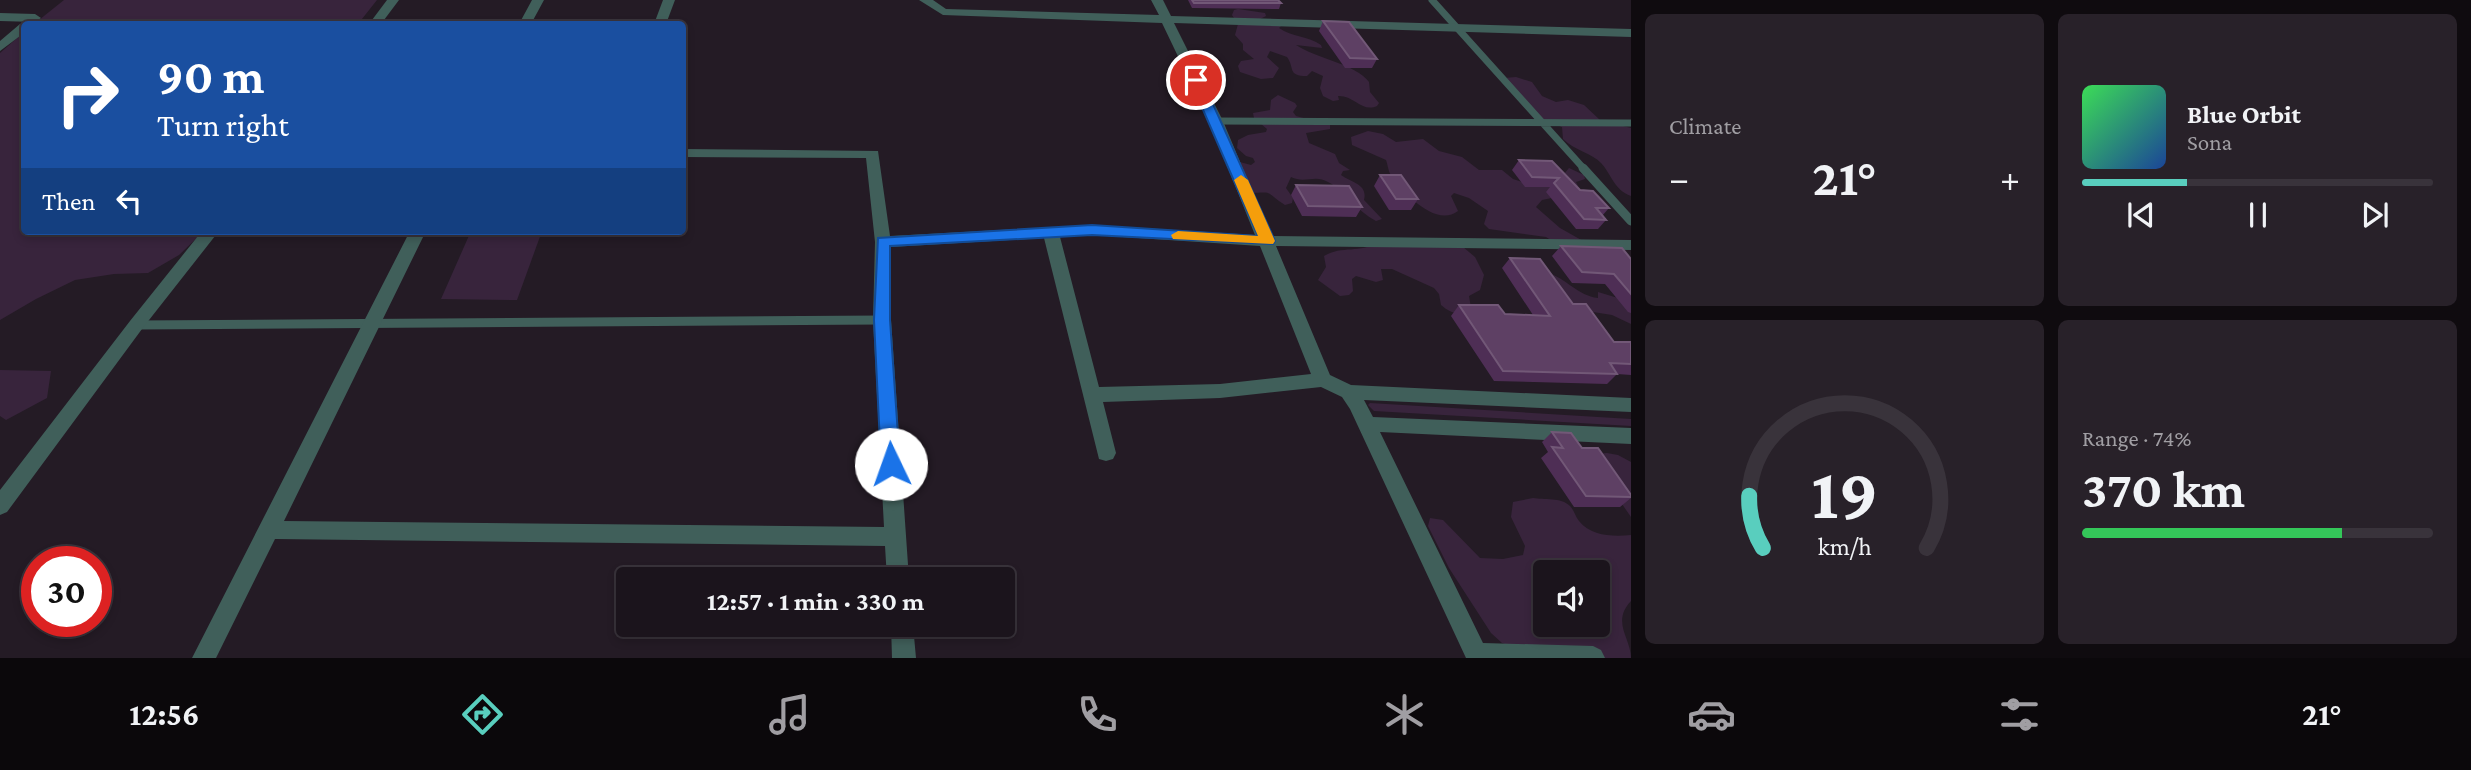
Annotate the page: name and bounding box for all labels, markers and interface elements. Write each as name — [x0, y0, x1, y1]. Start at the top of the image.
icon: right — [42, 49, 133, 140]
text: 90 m — [157, 49, 264, 104]
pin — [1166, 50, 1226, 110]
icon: arrive — [1177, 61, 1215, 99]
text: Blue Orbit — [2187, 100, 2301, 129]
text: Turn right — [157, 107, 289, 143]
text: Climate — [1669, 113, 1741, 139]
text: Sona — [2187, 129, 2232, 155]
text: 21° — [1812, 148, 1877, 206]
text: − — [1669, 157, 1689, 199]
text: + — [2000, 157, 2020, 199]
icon: left — [110, 182, 148, 220]
text: Then — [42, 187, 96, 216]
icon: previous — [2122, 196, 2160, 234]
icon: pause — [2239, 196, 2277, 234]
icon: next — [2356, 196, 2394, 234]
text: Range · 74% — [2082, 425, 2191, 451]
position arrow — [854, 427, 928, 501]
text: 19 — [1811, 453, 1878, 534]
text: 370 km — [2082, 460, 2245, 518]
text: km/h — [1818, 533, 1871, 560]
speed limit sign: 30 — [21, 546, 112, 637]
map controls — [1533, 560, 1610, 637]
button: sound — [1533, 560, 1610, 637]
text: 12:57 · 1 min · 330 m — [707, 587, 924, 616]
icon: directions — [458, 690, 507, 739]
icon: music — [765, 690, 814, 739]
icon: phone — [1073, 690, 1122, 739]
icon: climate — [1380, 690, 1429, 739]
icon: car — [1687, 690, 1736, 739]
icon: filters — [1995, 690, 2044, 739]
text: 12:56 — [129, 696, 200, 732]
text: 21° — [2302, 696, 2342, 732]

